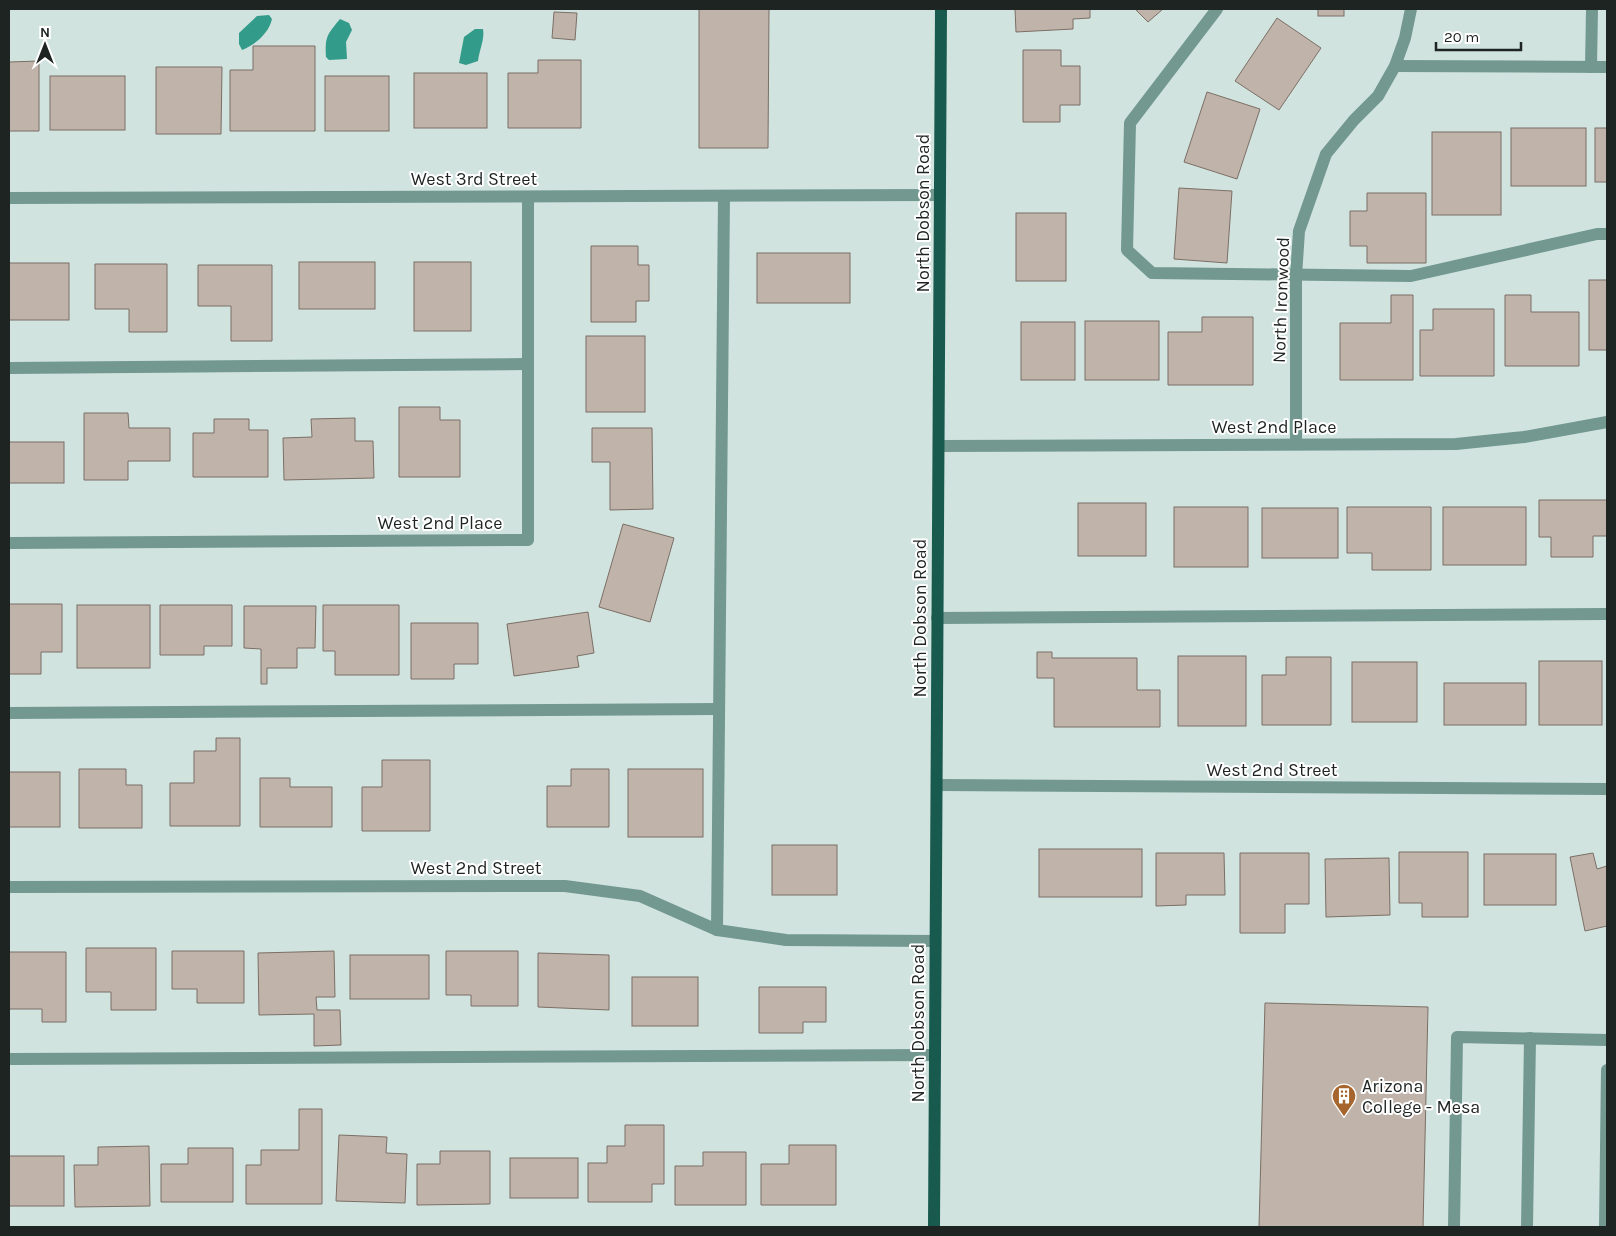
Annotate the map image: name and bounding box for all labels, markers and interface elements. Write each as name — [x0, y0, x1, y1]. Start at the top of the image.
north arrow — [20, 20, 70, 70]
scale bar — [1436, 20, 1521, 52]
text: N — [40, 24, 50, 41]
text: 20 m — [1444, 28, 1479, 46]
street label: North Dobson Road — [912, 134, 934, 292]
street label: West 3rd Street — [411, 168, 538, 190]
street label: North Ironwood — [1268, 237, 1294, 363]
street label: West 2nd Place — [1212, 416, 1336, 438]
street label: West 2nd Place — [378, 512, 502, 534]
street label: North Dobson Road — [909, 539, 931, 697]
street label: West 2nd Street — [1207, 759, 1338, 781]
street label: West 2nd Street — [411, 857, 542, 879]
street label: North Dobson Road — [907, 944, 929, 1102]
place label: Arizona College - Mesa — [1362, 1075, 1480, 1118]
building icon: Arizona College - Mesa — [1331, 1083, 1357, 1117]

